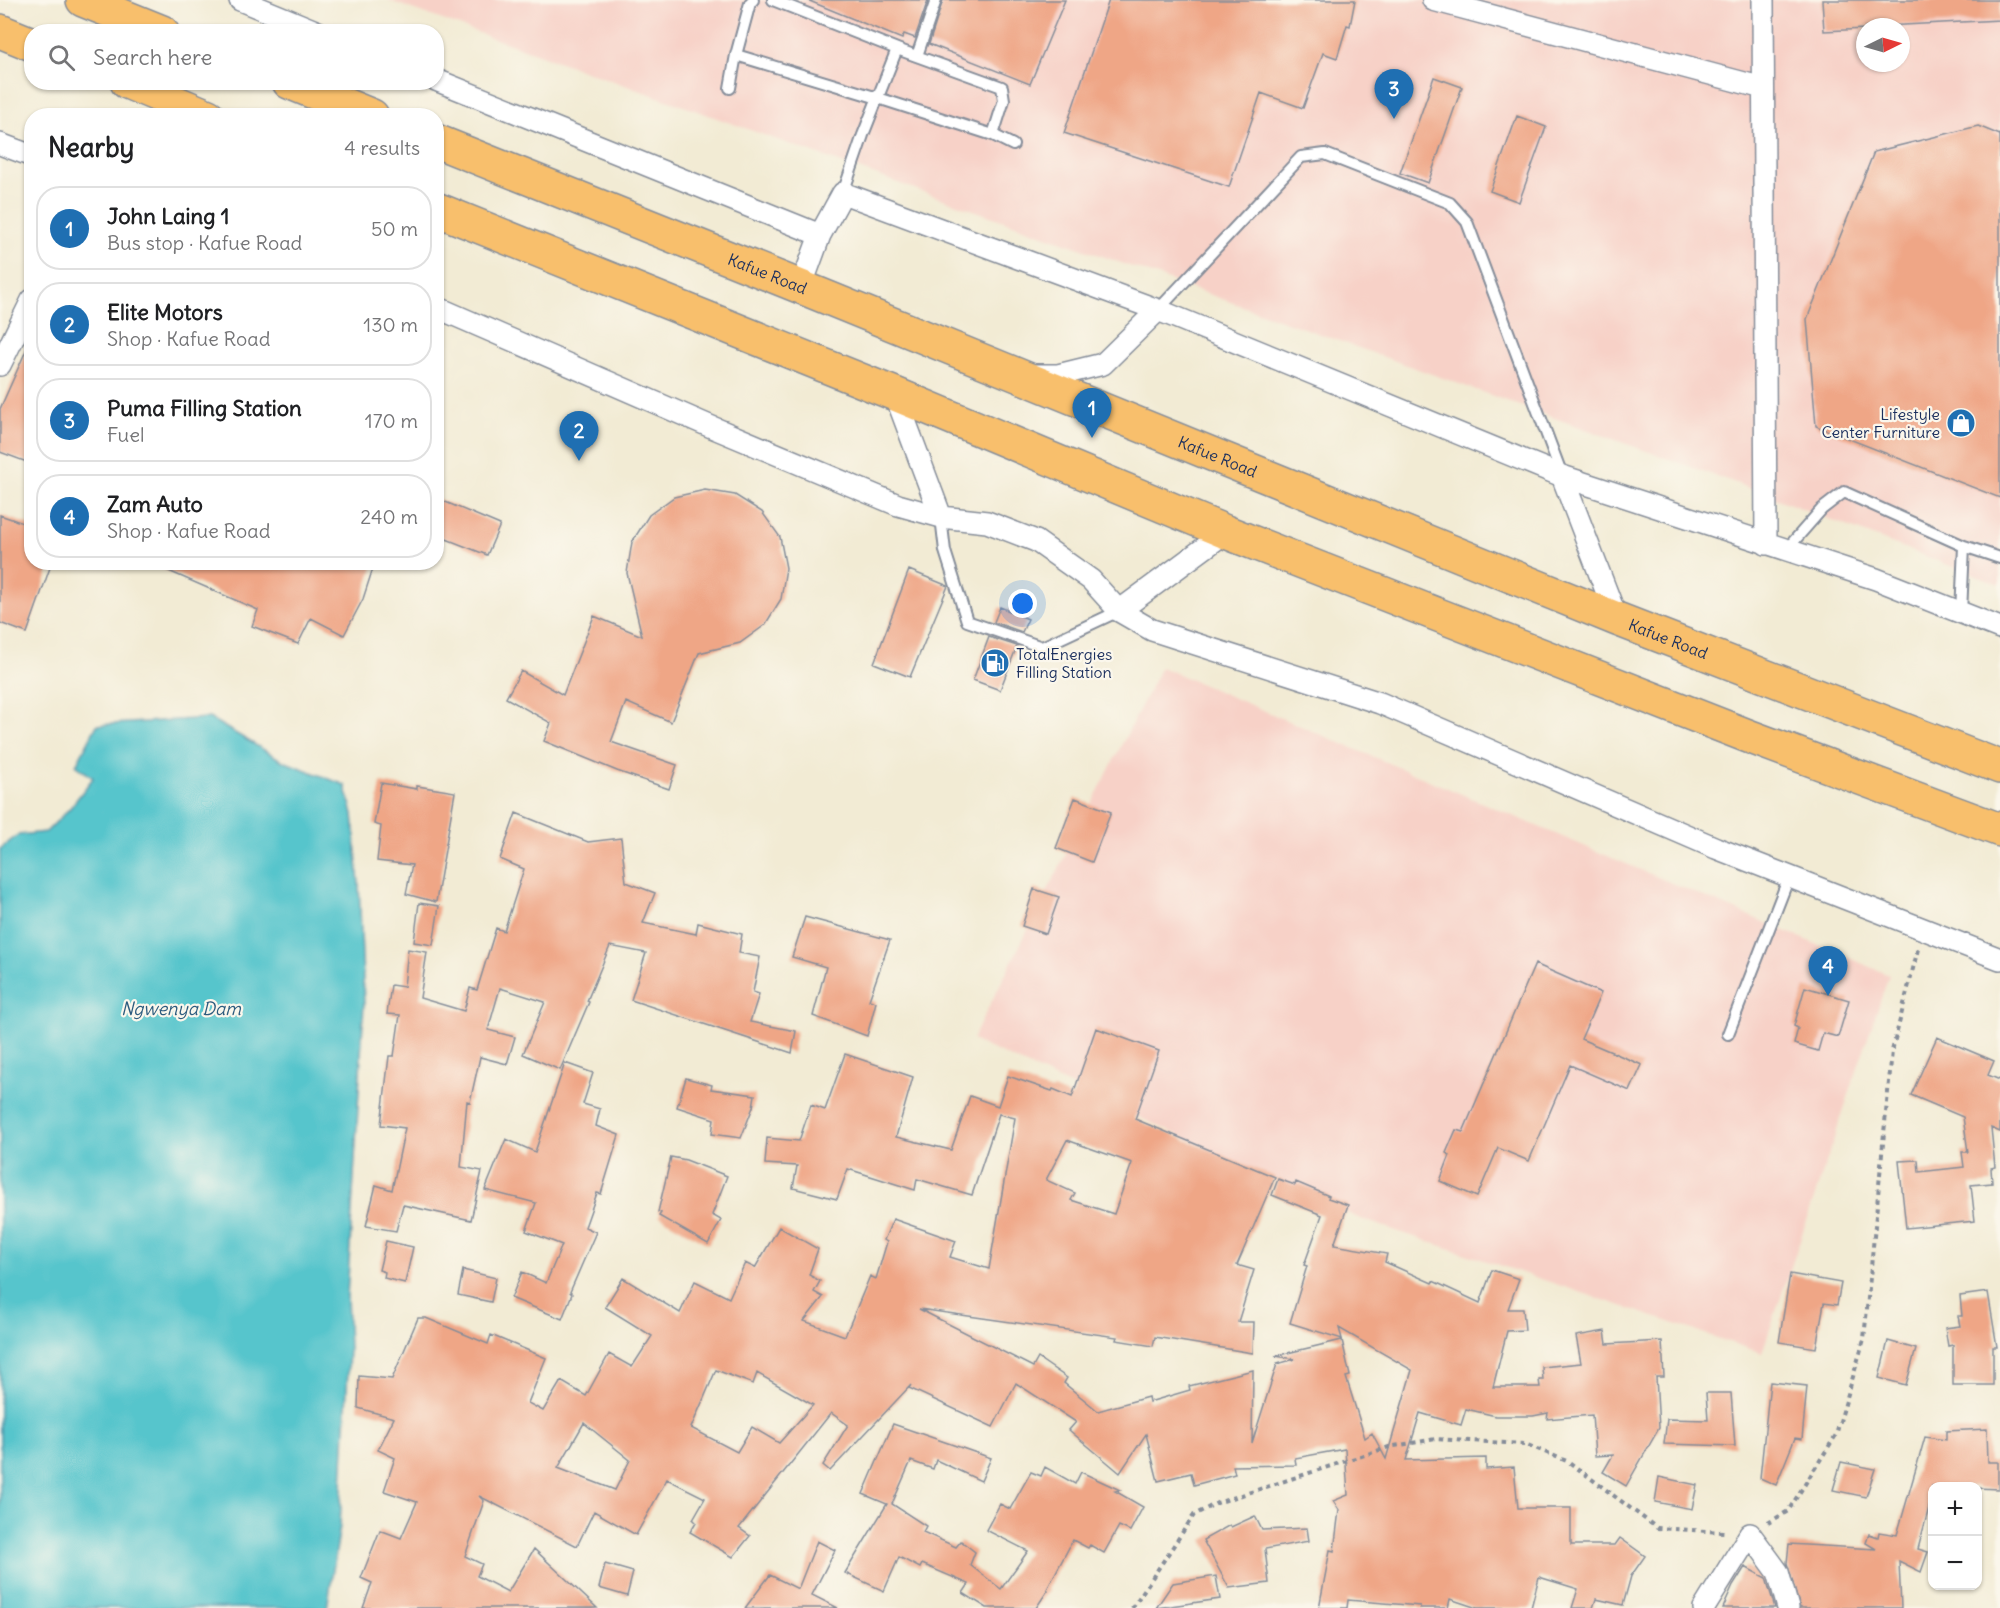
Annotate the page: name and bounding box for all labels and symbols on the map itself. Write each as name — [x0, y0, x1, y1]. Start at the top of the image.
north arrow — [1856, 18, 1910, 72]
pin: 3 — [1374, 70, 1414, 119]
street label: Kafue Road — [725, 249, 810, 298]
pin: 1 — [1072, 388, 1112, 438]
place label: Lifestyle Center Furniture — [1821, 404, 1940, 442]
shop icon: Lifestyle Center Furniture — [1945, 407, 1977, 439]
pin: 2 — [560, 412, 598, 461]
street label: Kafue Road — [1175, 432, 1260, 482]
your location — [1008, 589, 1037, 618]
street label: Kafue Road — [1626, 614, 1711, 663]
place label: TotalEnergies Filling Station — [1016, 644, 1112, 682]
fuel station icon: TotalEnergies Filling Station — [979, 647, 1011, 679]
pin: 4 — [1808, 946, 1848, 996]
water label: Ngwenya Dam — [121, 997, 242, 1020]

